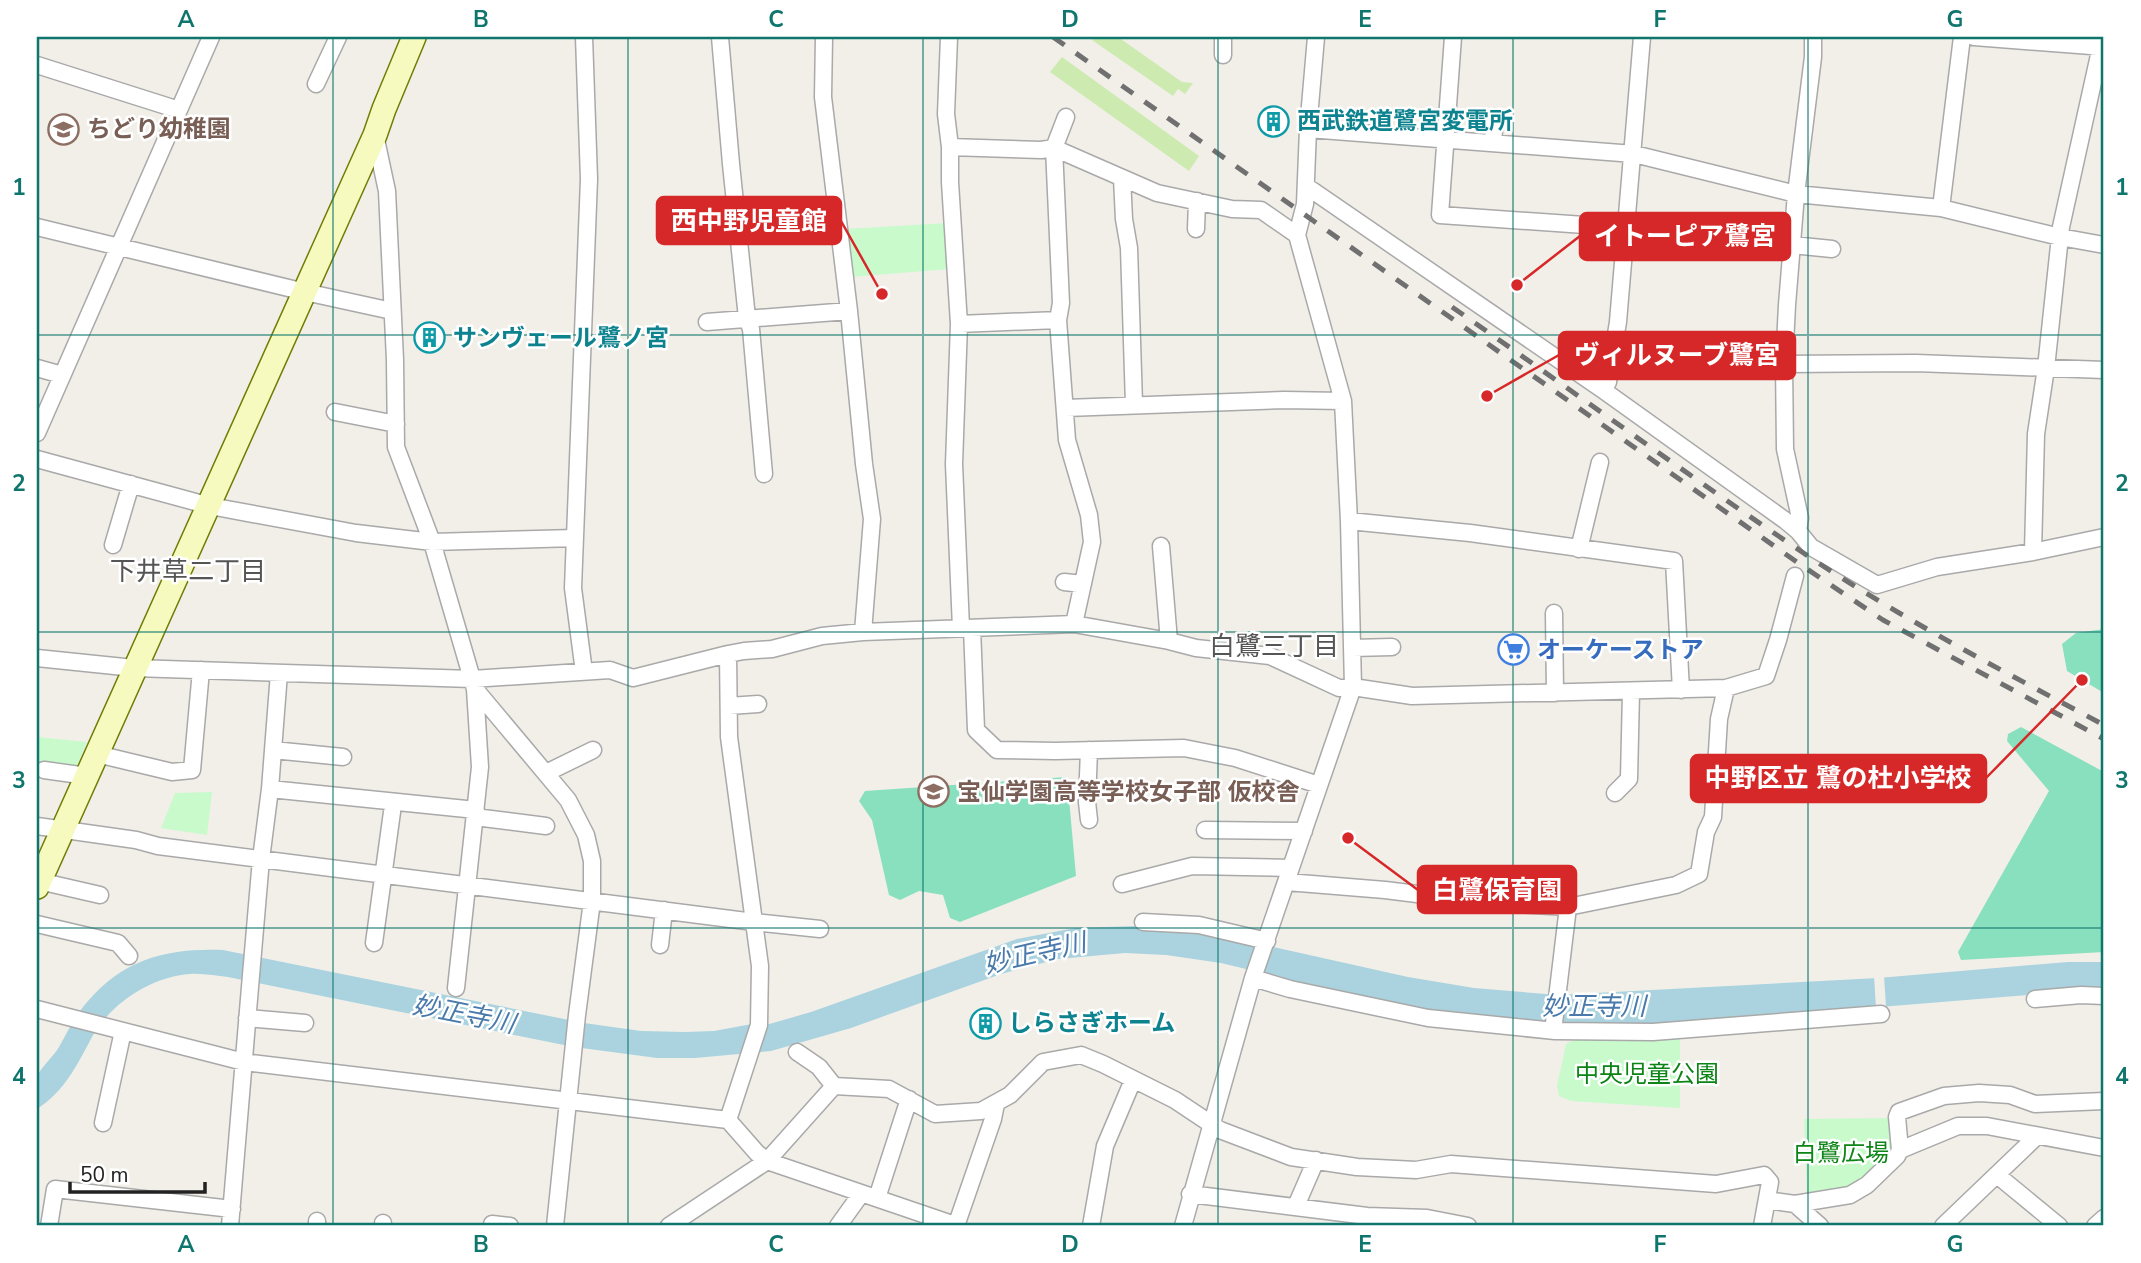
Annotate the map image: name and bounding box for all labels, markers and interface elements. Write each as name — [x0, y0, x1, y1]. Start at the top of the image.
text: A — [177, 4, 195, 35]
text: B — [473, 4, 489, 35]
text: C — [768, 4, 784, 35]
text: D — [1061, 4, 1079, 35]
text: E — [1358, 4, 1372, 35]
text: F — [1654, 4, 1667, 35]
text: G — [1947, 4, 1963, 35]
building icon: 西武鉄道鷺宮変電所 — [1257, 104, 1291, 138]
place label: 西武鉄道鷺宮変電所 — [1297, 105, 1513, 137]
school or university icon: ちどり幼稚園 — [47, 112, 81, 146]
place label: ちどり幼稚園 — [87, 113, 231, 145]
text: 1 — [12, 172, 26, 203]
text: 1 — [2115, 172, 2129, 203]
callout: 西中野児童館 — [657, 197, 841, 244]
text: 西中野児童館 — [671, 204, 827, 239]
callout: イトーピア鷺宮 — [1580, 213, 1790, 260]
text: イトーピア鷺宮 — [1594, 219, 1776, 254]
building icon: サンヴェール鷺ノ宮 — [413, 321, 447, 355]
place label: サンヴェール鷺ノ宮 — [453, 322, 669, 354]
callout: ヴィルヌーブ鷺宮 — [1559, 332, 1795, 379]
text: ヴィルヌーブ鷺宮 — [1574, 338, 1780, 373]
text: 2 — [12, 468, 26, 499]
text: 2 — [2115, 468, 2129, 499]
district label: 下井草二丁目 — [110, 554, 266, 589]
district label: 白鷺三丁目 — [1209, 629, 1339, 664]
supermarket icon: オーケーストア — [1497, 633, 1531, 667]
place label: オーケーストア — [1537, 634, 1704, 666]
callout: 中野区立 鷺の杜小学校 — [1691, 755, 1986, 802]
text: 中野区立 鷺の杜小学校 — [1704, 761, 1972, 796]
text: 3 — [12, 765, 26, 796]
text: 3 — [2115, 765, 2129, 796]
school or university icon: 宝仙学園高等学校女子部 仮校舎 — [917, 775, 951, 809]
place label: 宝仙学園高等学校女子部 仮校舎 — [957, 776, 1299, 808]
callout: 白鷺保育園 — [1418, 866, 1576, 913]
text: 白鷺保育園 — [1432, 873, 1562, 908]
water label: 妙正寺川 — [981, 924, 1093, 982]
water label: 妙正寺川 — [410, 987, 521, 1042]
water label: 妙正寺川 — [1542, 989, 1649, 1024]
building icon: しらさぎホーム — [968, 1006, 1002, 1040]
place label: しらさぎホーム — [1008, 1007, 1175, 1039]
park label: 中央児童公園 — [1575, 1058, 1719, 1090]
text: 4 — [12, 1061, 26, 1092]
text: 4 — [2115, 1061, 2129, 1092]
park label: 白鷺広場 — [1793, 1137, 1889, 1169]
scale bar — [70, 1151, 205, 1195]
text: 50 m — [80, 1161, 129, 1189]
text: A — [177, 1229, 195, 1260]
text: B — [473, 1229, 489, 1260]
text: C — [768, 1229, 784, 1260]
text: D — [1061, 1229, 1079, 1260]
text: E — [1358, 1229, 1372, 1260]
text: F — [1654, 1229, 1667, 1260]
text: G — [1947, 1229, 1963, 1260]

